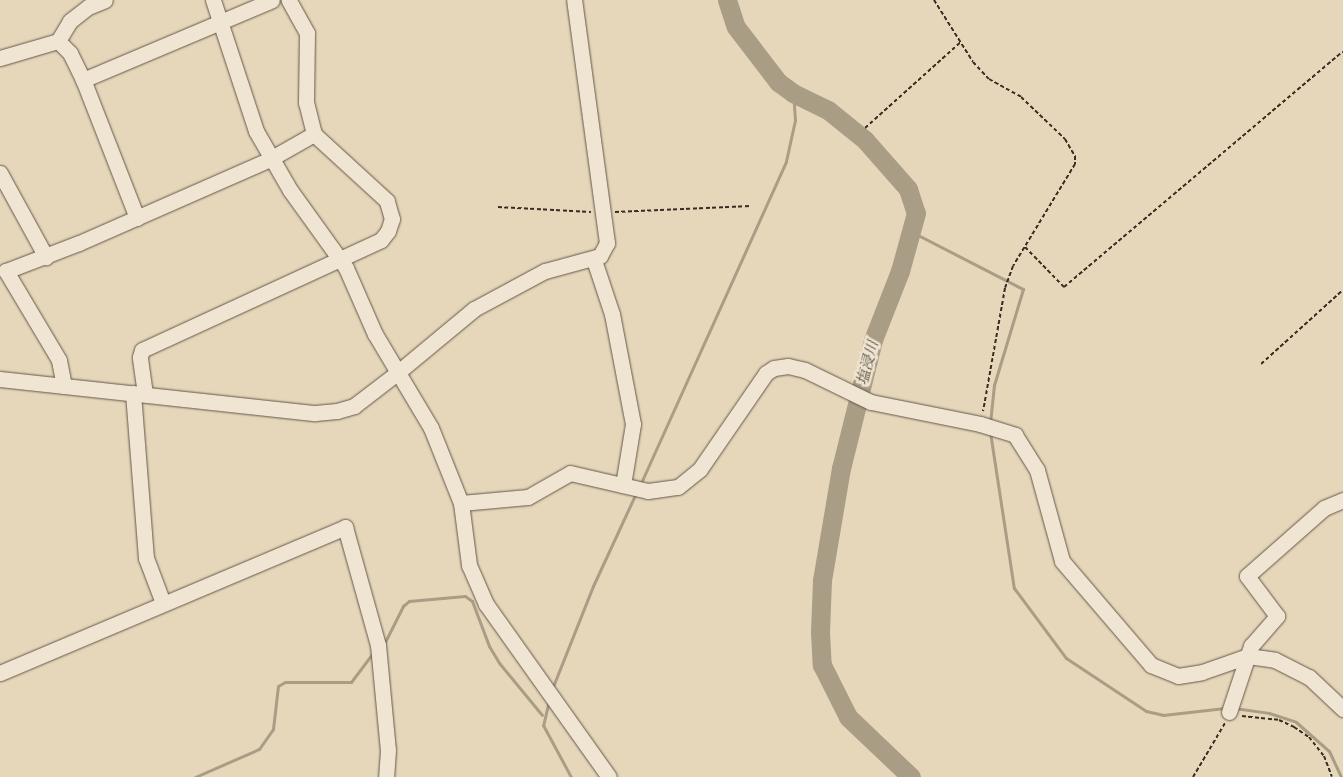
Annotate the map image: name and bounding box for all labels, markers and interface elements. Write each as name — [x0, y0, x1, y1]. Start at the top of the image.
water label: 塩浸川 — [853, 339, 883, 387]

